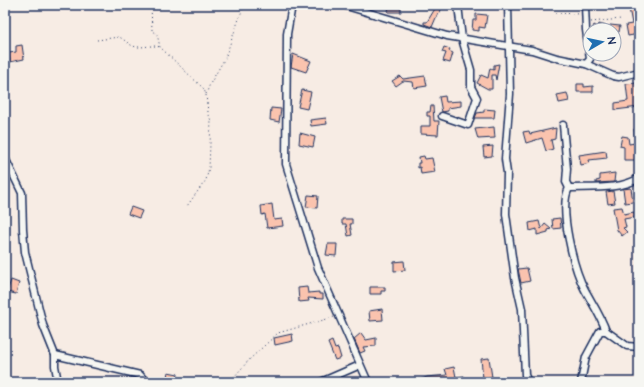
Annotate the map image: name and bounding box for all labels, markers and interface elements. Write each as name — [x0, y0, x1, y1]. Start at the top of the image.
north arrow — [582, 22, 622, 62]
text: N — [603, 36, 619, 45]

